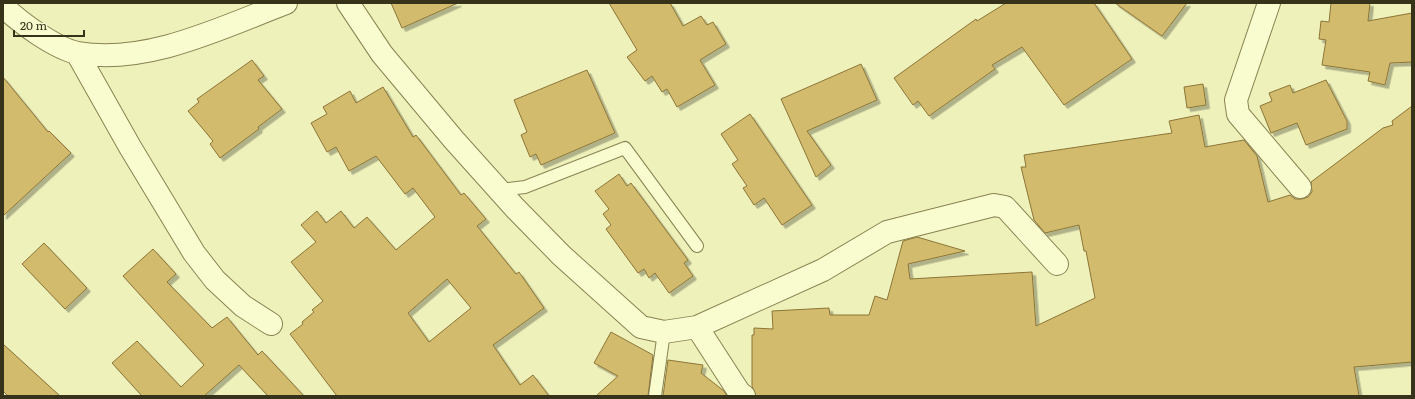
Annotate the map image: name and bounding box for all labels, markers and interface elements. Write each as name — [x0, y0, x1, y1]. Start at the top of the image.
scale bar — [14, 12, 84, 38]
text: 20 m — [20, 16, 47, 34]

